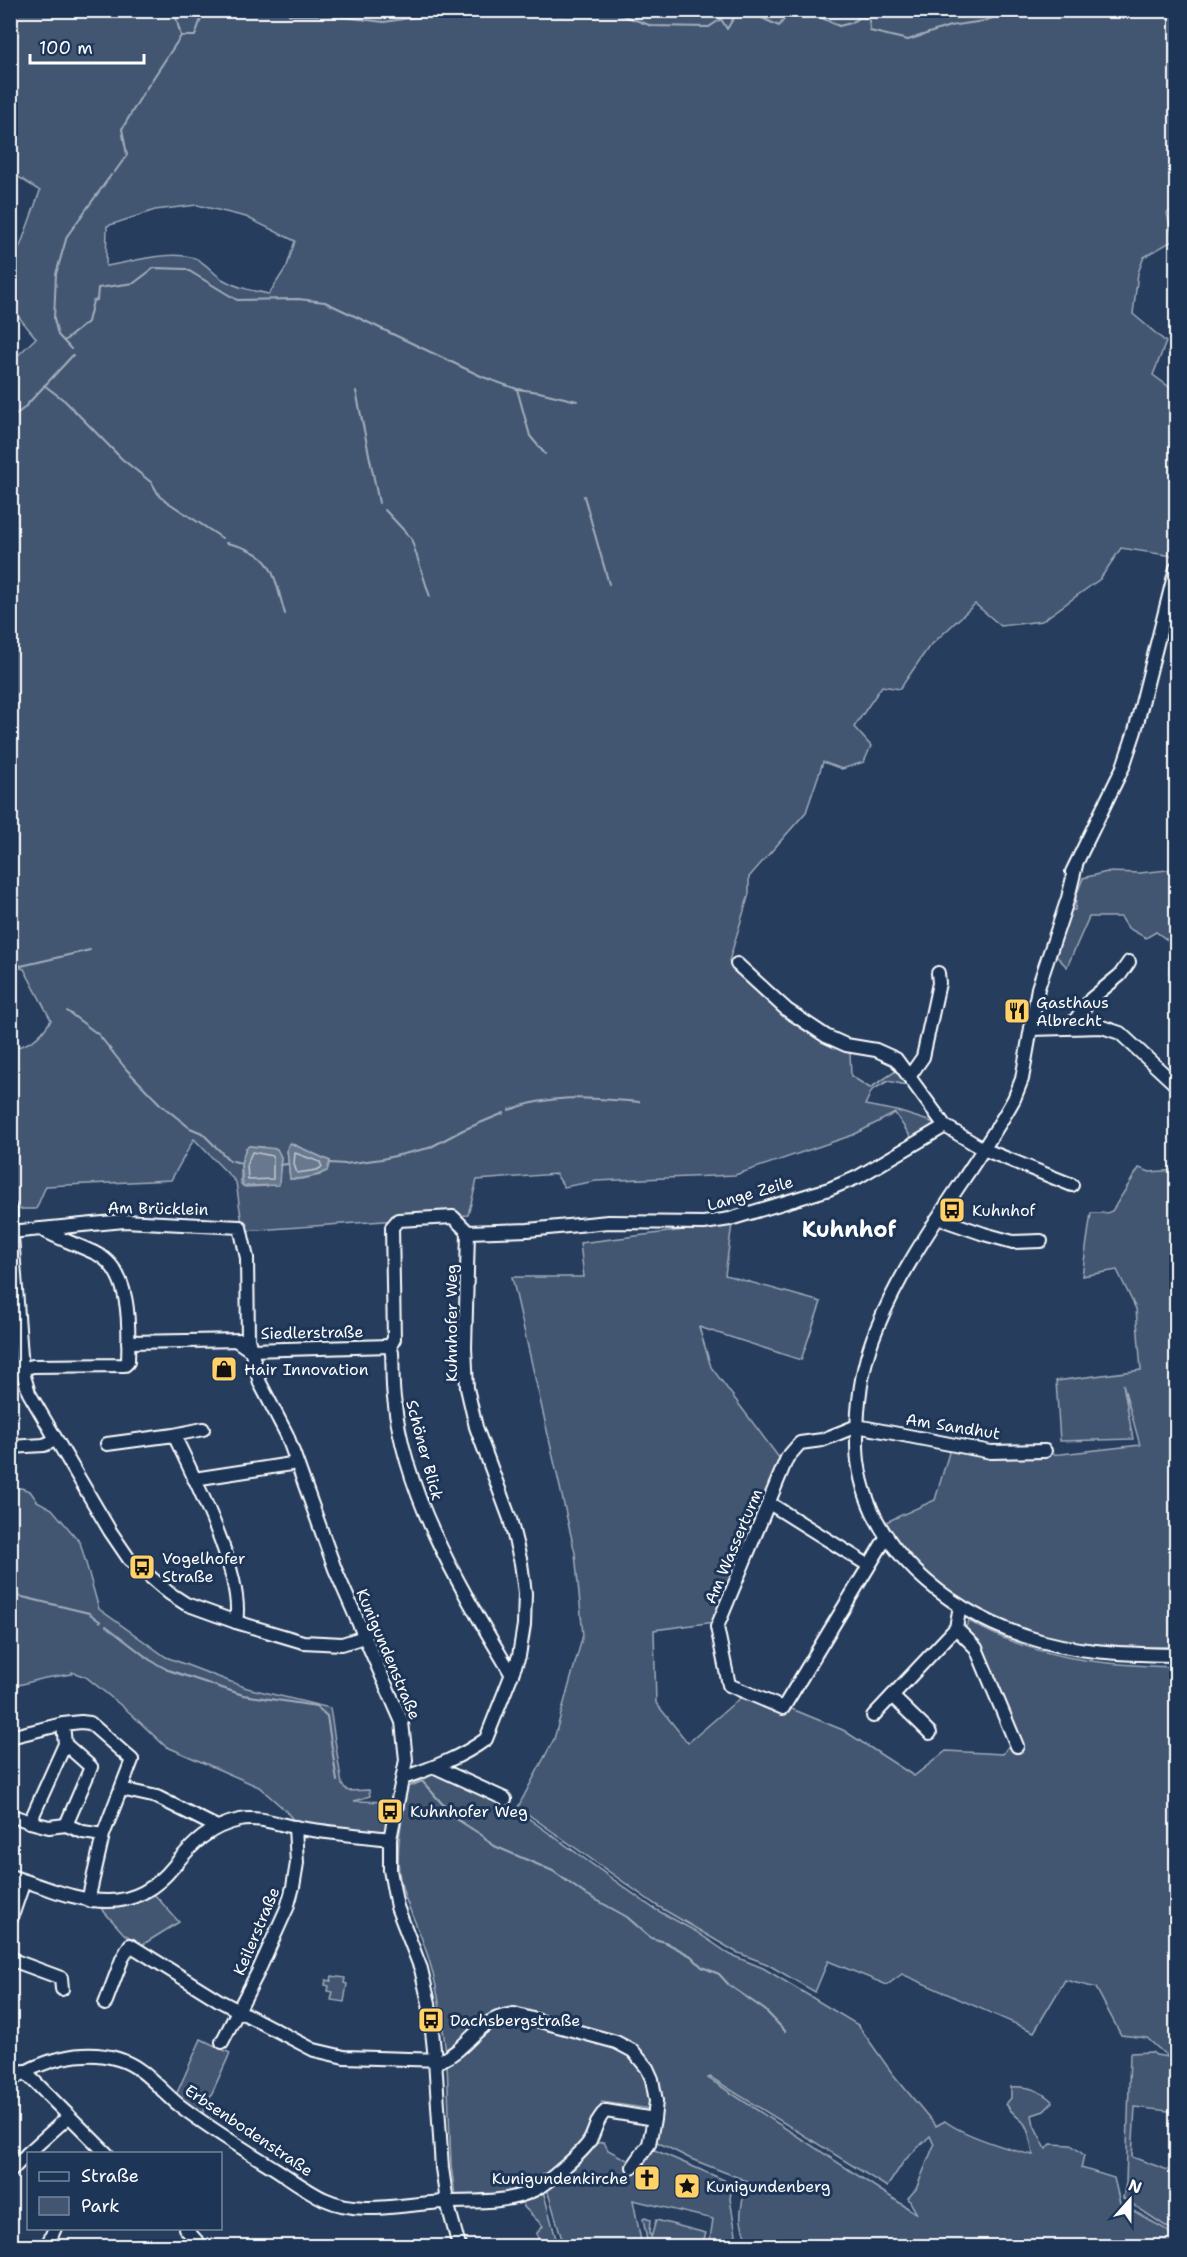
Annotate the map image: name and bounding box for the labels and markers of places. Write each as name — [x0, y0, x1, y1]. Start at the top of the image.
place label: Gasthaus Albrecht — [1036, 992, 1109, 1031]
restaurant icon: Gasthaus Albrecht — [1002, 996, 1032, 1026]
bus stop icon: Kuhnhof — [937, 1195, 967, 1225]
place label: Kuhnhof — [972, 1200, 1037, 1221]
shop icon: Hair Innovation — [209, 1354, 239, 1384]
place label: Hair Innovation — [244, 1359, 369, 1380]
place label: Vogelhofer Straße — [162, 1548, 246, 1587]
bus stop icon: Vogelhofer Straße — [127, 1552, 157, 1582]
bus stop icon: Kuhnhofer Weg — [375, 1796, 405, 1826]
place label: Kuhnhofer Weg — [410, 1801, 528, 1822]
bus stop icon: Dachsbergstraße — [416, 2005, 446, 2035]
place label: Dachsbergstraße — [450, 2010, 580, 2031]
church icon: Kunigundenkirche — [632, 2163, 662, 2193]
place label: Kunigundenkirche — [492, 2168, 628, 2189]
place icon: Kunigundenberg — [672, 2171, 702, 2201]
place label: Kunigundenberg — [706, 2176, 831, 2197]

